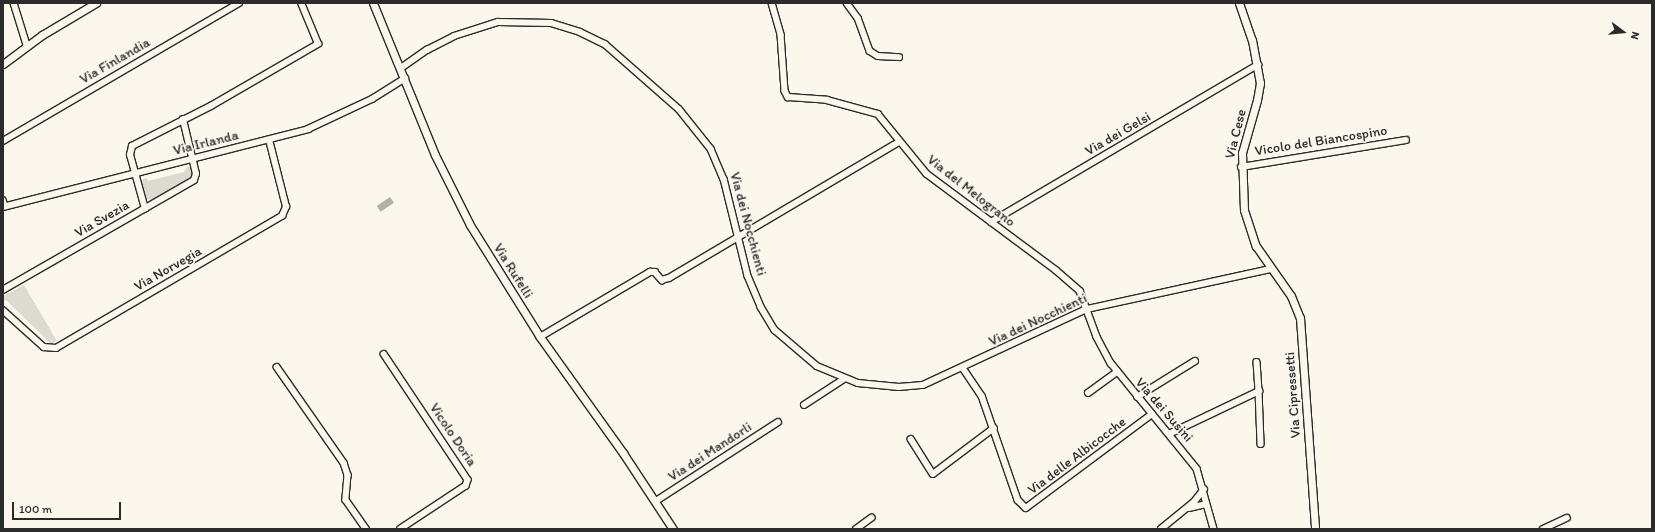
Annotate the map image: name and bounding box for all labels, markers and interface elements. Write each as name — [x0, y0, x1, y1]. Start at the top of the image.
north arrow — [1603, 12, 1643, 52]
text: N — [1628, 30, 1642, 41]
street label: Via Finlandia — [77, 34, 153, 88]
street label: Via dei Gelsi — [1082, 108, 1154, 160]
street label: Via Cese — [1222, 108, 1250, 160]
street label: Vicolo del Biancospino — [1254, 122, 1388, 160]
street label: Via Irlanda — [172, 127, 240, 159]
street label: Via del Melograno — [924, 151, 1018, 231]
street label: Via dei Nocchienti — [726, 170, 770, 278]
street label: Via Svezia — [72, 197, 132, 241]
street label: Via Rufelli — [490, 241, 536, 301]
street label: Via Norvegia — [131, 243, 205, 295]
street label: Via dei Nocchienti — [986, 290, 1090, 350]
street label: Via Cipressetti — [1282, 351, 1304, 439]
street label: Via dei Susini — [1132, 375, 1196, 445]
street label: Vicolo Doria — [426, 400, 480, 470]
street label: Via delle Albicocche — [1025, 414, 1129, 498]
street label: Via dei Mandorli — [665, 419, 755, 485]
scale bar — [14, 494, 123, 520]
text: 100 m — [19, 502, 52, 516]

